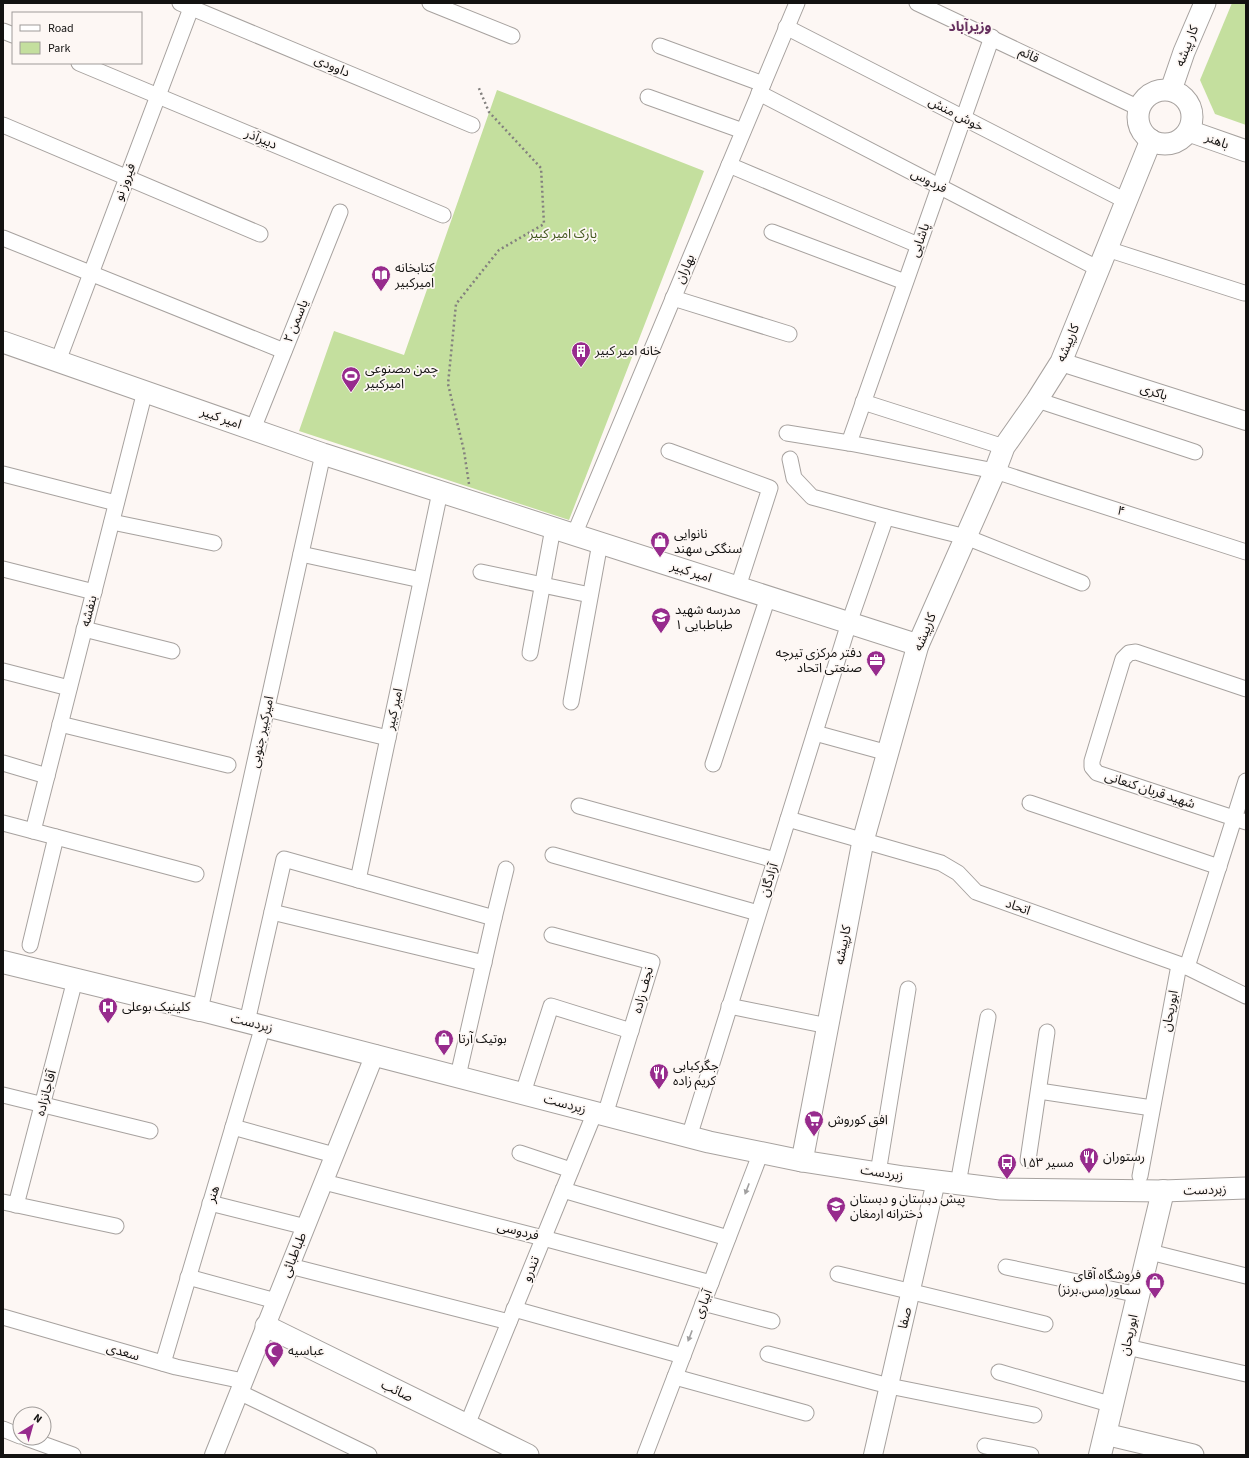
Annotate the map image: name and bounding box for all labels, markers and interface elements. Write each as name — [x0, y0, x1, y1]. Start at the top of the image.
legend — [12, 12, 142, 64]
district label: وزیرآباد — [948, 17, 992, 37]
text: Road — [48, 20, 74, 37]
street label: کار پیشه — [1171, 22, 1203, 69]
text: Park — [48, 40, 70, 57]
street label: قائم — [1015, 42, 1042, 69]
street label: داوودی — [311, 50, 353, 82]
street label: خوش منش — [925, 92, 987, 136]
street label: دبیرآذر — [241, 124, 280, 154]
street label: باهنر — [1202, 128, 1232, 154]
street label: فیروز نو — [110, 161, 140, 203]
street label: فردوس — [908, 164, 950, 198]
street label: پاشایی — [906, 220, 934, 260]
park label: پارک امیر کبیر — [528, 225, 597, 243]
street label: بهاران — [671, 252, 699, 286]
place label: کتابخانه امیرکبیر — [394, 259, 435, 292]
library icon: کتابخانه امیرکبیر — [370, 264, 392, 292]
street label: یاسمن ۲ — [279, 297, 313, 345]
street label: کارپیشه — [1052, 321, 1084, 365]
building icon: خانه امیر کبیر — [570, 340, 592, 368]
place label: خانه امیر کبیر — [594, 342, 662, 360]
place label: چمن مصنوعی امیرکبیر — [364, 360, 438, 393]
sports icon: چمن مصنوعی امیرکبیر — [340, 365, 362, 393]
street label: باکری — [1138, 379, 1170, 405]
street label: امیر کبیر — [197, 402, 244, 433]
street label: ۴ — [1115, 501, 1127, 521]
place label: نانوایی سنگکی سهند — [674, 525, 742, 558]
shop icon: نانوایی سنگکی سهند — [649, 530, 671, 558]
street label: امیر کبیر — [667, 557, 714, 587]
street label: بنفشه — [76, 593, 102, 629]
place label: مدرسه شهید طباطبایی ۱ — [675, 601, 741, 634]
school or university icon: مدرسه شهید طباطبایی ۱ — [650, 606, 672, 634]
street label: کارپیشه — [909, 610, 941, 654]
place label: دفتر مرکزی تیرچه صنعتی اتحاد — [776, 644, 862, 677]
office icon: دفتر مرکزی تیرچه صنعتی اتحاد — [865, 649, 887, 677]
street label: امیر کبیر — [381, 686, 407, 733]
street label: امیرکبیر جنوبی — [246, 694, 278, 770]
street label: شهید قربان کنعانی — [1103, 767, 1197, 813]
street label: آزادگان — [755, 860, 783, 899]
street label: اتحاد — [1003, 894, 1033, 920]
street label: کارپیشه — [830, 923, 856, 966]
street label: نجف زاده — [628, 965, 658, 1015]
street label: ابوریحان — [1157, 989, 1183, 1033]
hospital icon: کلینیک بوعلی — [97, 996, 119, 1024]
place label: کلینیک بوعلی — [122, 998, 191, 1016]
street label: زبردست — [229, 1009, 275, 1037]
shop icon: بوتیک آرتا — [433, 1028, 455, 1056]
place label: بوتیک آرتا — [458, 1030, 507, 1048]
place label: جگرکبابی کریم زاده — [673, 1057, 719, 1091]
restaurant icon: جگرکبابی کریم زاده — [648, 1062, 670, 1090]
street label: آقاجانزاده — [31, 1067, 61, 1118]
street label: زبردست — [542, 1090, 588, 1118]
supermarket icon: افق کوروش — [803, 1109, 825, 1137]
place label: افق کوروش — [828, 1111, 888, 1129]
restaurant icon: رستوران — [1078, 1146, 1100, 1174]
place label: رستوران — [1103, 1148, 1145, 1166]
bus stop icon: مسیر ۱۵۳ — [996, 1152, 1018, 1180]
place label: مسیر ۱۵۳ — [1021, 1154, 1074, 1172]
street label: زبردست — [859, 1161, 905, 1185]
street label: زبردست — [1183, 1180, 1227, 1200]
street label: هنر — [202, 1183, 224, 1206]
one-way arrow — [744, 1183, 750, 1194]
place label: پیش دبستان و دبستان دخترانه ارمغان — [850, 1190, 966, 1223]
school or university icon: پیش دبستان و دبستان دخترانه ارمغان — [825, 1195, 847, 1223]
street label: فردوسی — [495, 1217, 541, 1245]
street label: طباطبائی — [277, 1230, 311, 1280]
street label: تندرو — [518, 1253, 544, 1284]
place label: فروشگاه آقای سماور(مس.برنز) — [1058, 1266, 1141, 1299]
shop icon: فروشگاه آقای سماور(مس.برنز) — [1144, 1271, 1166, 1299]
street label: آبیاری — [689, 1286, 717, 1321]
street label: صفا — [894, 1305, 916, 1331]
street label: ابوریحان — [1116, 1313, 1142, 1357]
one-way arrow — [687, 1331, 693, 1343]
street label: سعدی — [104, 1339, 142, 1365]
mosque icon: عباسیه — [263, 1340, 285, 1368]
place label: عباسیه — [288, 1342, 325, 1360]
street label: صائب — [378, 1376, 416, 1406]
north arrow — [12, 1406, 52, 1446]
text: N — [30, 1410, 45, 1427]

